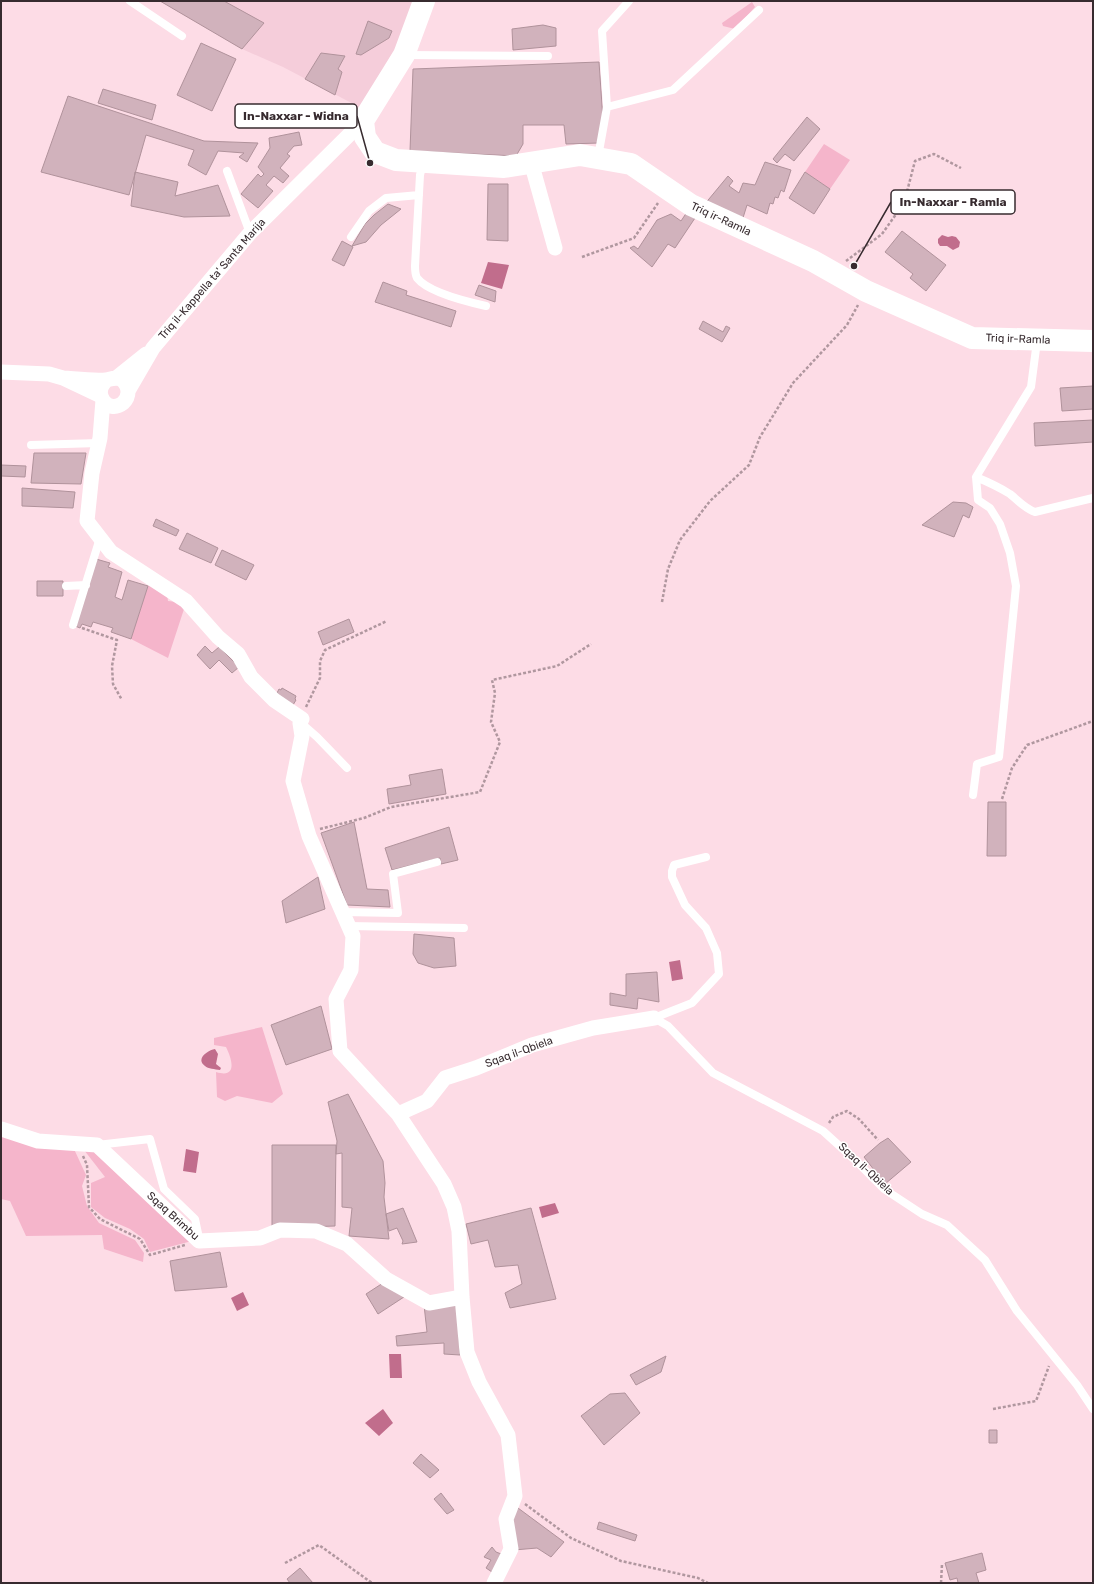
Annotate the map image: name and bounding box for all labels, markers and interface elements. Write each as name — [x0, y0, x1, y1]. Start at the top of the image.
callout: In-Naxxar - Widna — [235, 104, 357, 128]
text: In-Naxxar - Widna — [243, 109, 349, 123]
callout: In-Naxxar - Ramla — [891, 190, 1015, 214]
text: In-Naxxar - Ramla — [900, 195, 1007, 209]
street label: Triq ir-Ramla — [689, 199, 753, 239]
street label: Triq il-Kappella ta' Santa Marija — [156, 216, 268, 342]
street label: Triq ir-Ramla — [985, 331, 1051, 347]
street label: Sqaq il-Qbiela — [483, 1034, 555, 1070]
street label: Sqaq il-Qbiela — [836, 1140, 896, 1198]
street label: Sqaq Brimbu — [144, 1189, 202, 1243]

